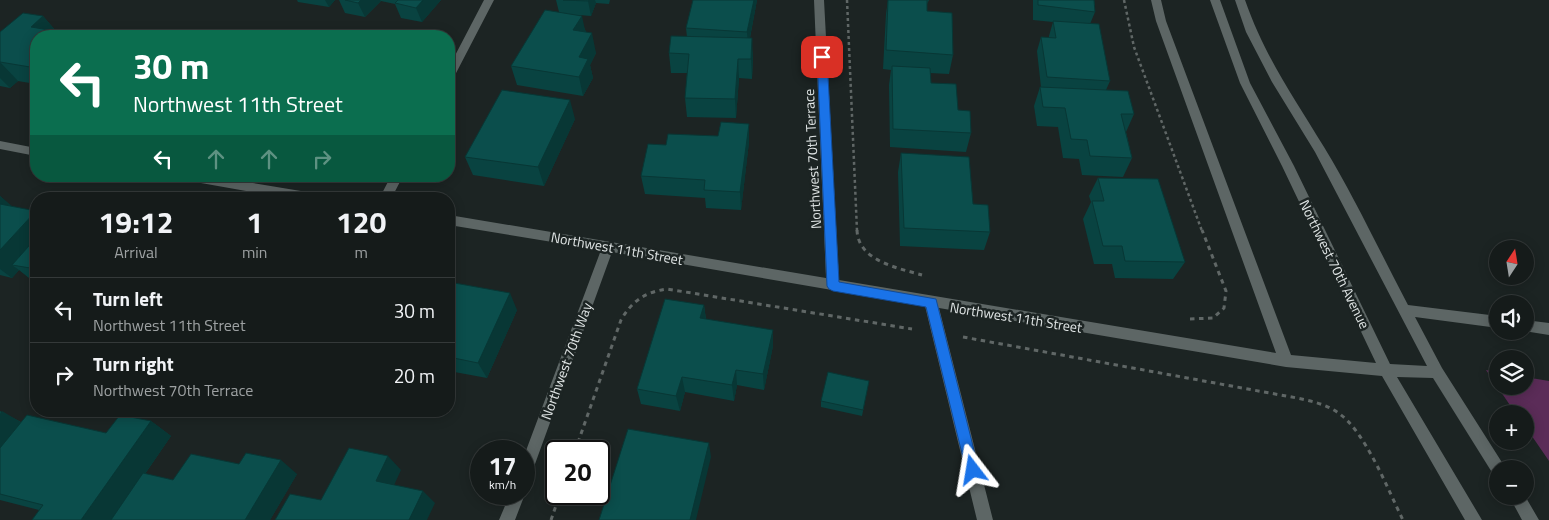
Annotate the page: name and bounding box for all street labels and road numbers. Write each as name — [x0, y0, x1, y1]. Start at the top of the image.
street label: Northwest 70th Terrace — [798, 88, 826, 230]
street label: Northwest 70th Avenue — [1295, 196, 1375, 332]
street label: Northwest 11th Street — [549, 226, 685, 270]
street label: Northwest 11th Street — [948, 296, 1084, 338]
street label: Northwest 70th Way — [535, 299, 597, 423]

